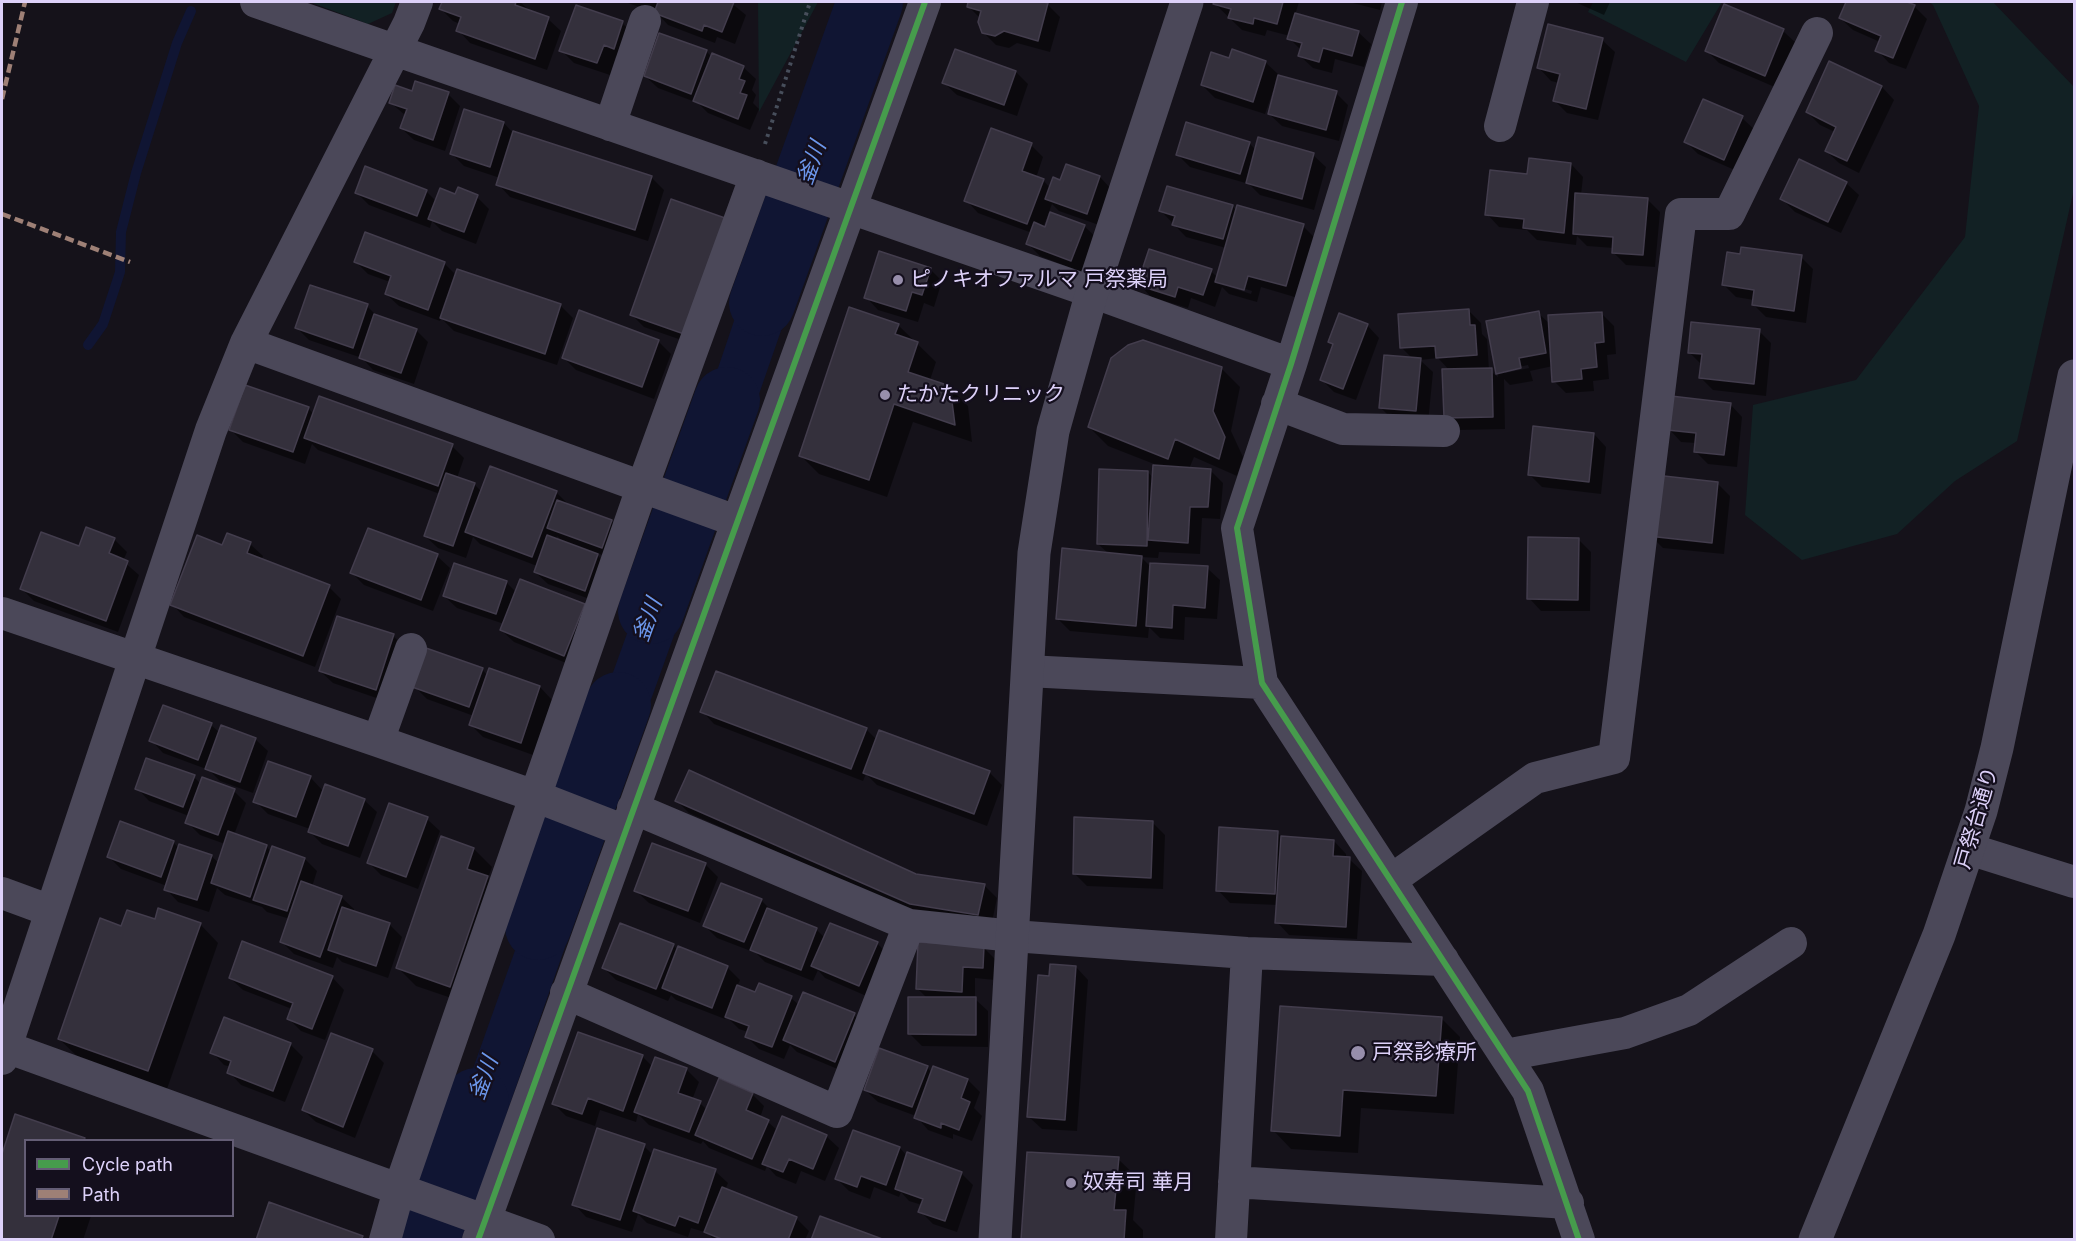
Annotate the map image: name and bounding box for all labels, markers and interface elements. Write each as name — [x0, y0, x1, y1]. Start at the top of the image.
water label: 釜川 — [792, 138, 832, 188]
place label: ピノキオファルマ 戸祭薬局 — [910, 267, 1168, 293]
marker: ピノキオファルマ 戸祭薬局 — [891, 273, 905, 287]
place label: たかたクリニック — [897, 382, 1065, 408]
marker: たかたクリニック — [878, 388, 892, 402]
water label: 釜川 — [628, 595, 668, 645]
street label: 戸祭台通り — [1950, 764, 2004, 872]
place label: 戸祭診療所 — [1372, 1040, 1477, 1066]
marker: 戸祭診療所 — [1349, 1044, 1367, 1062]
water label: 釜川 — [464, 1053, 504, 1103]
legend — [24, 1139, 234, 1217]
text: Cycle path — [82, 1154, 173, 1175]
place label: 奴寿司 華月 — [1083, 1170, 1194, 1196]
marker: 奴寿司 華月 — [1064, 1176, 1078, 1190]
text: Path — [82, 1184, 120, 1205]

